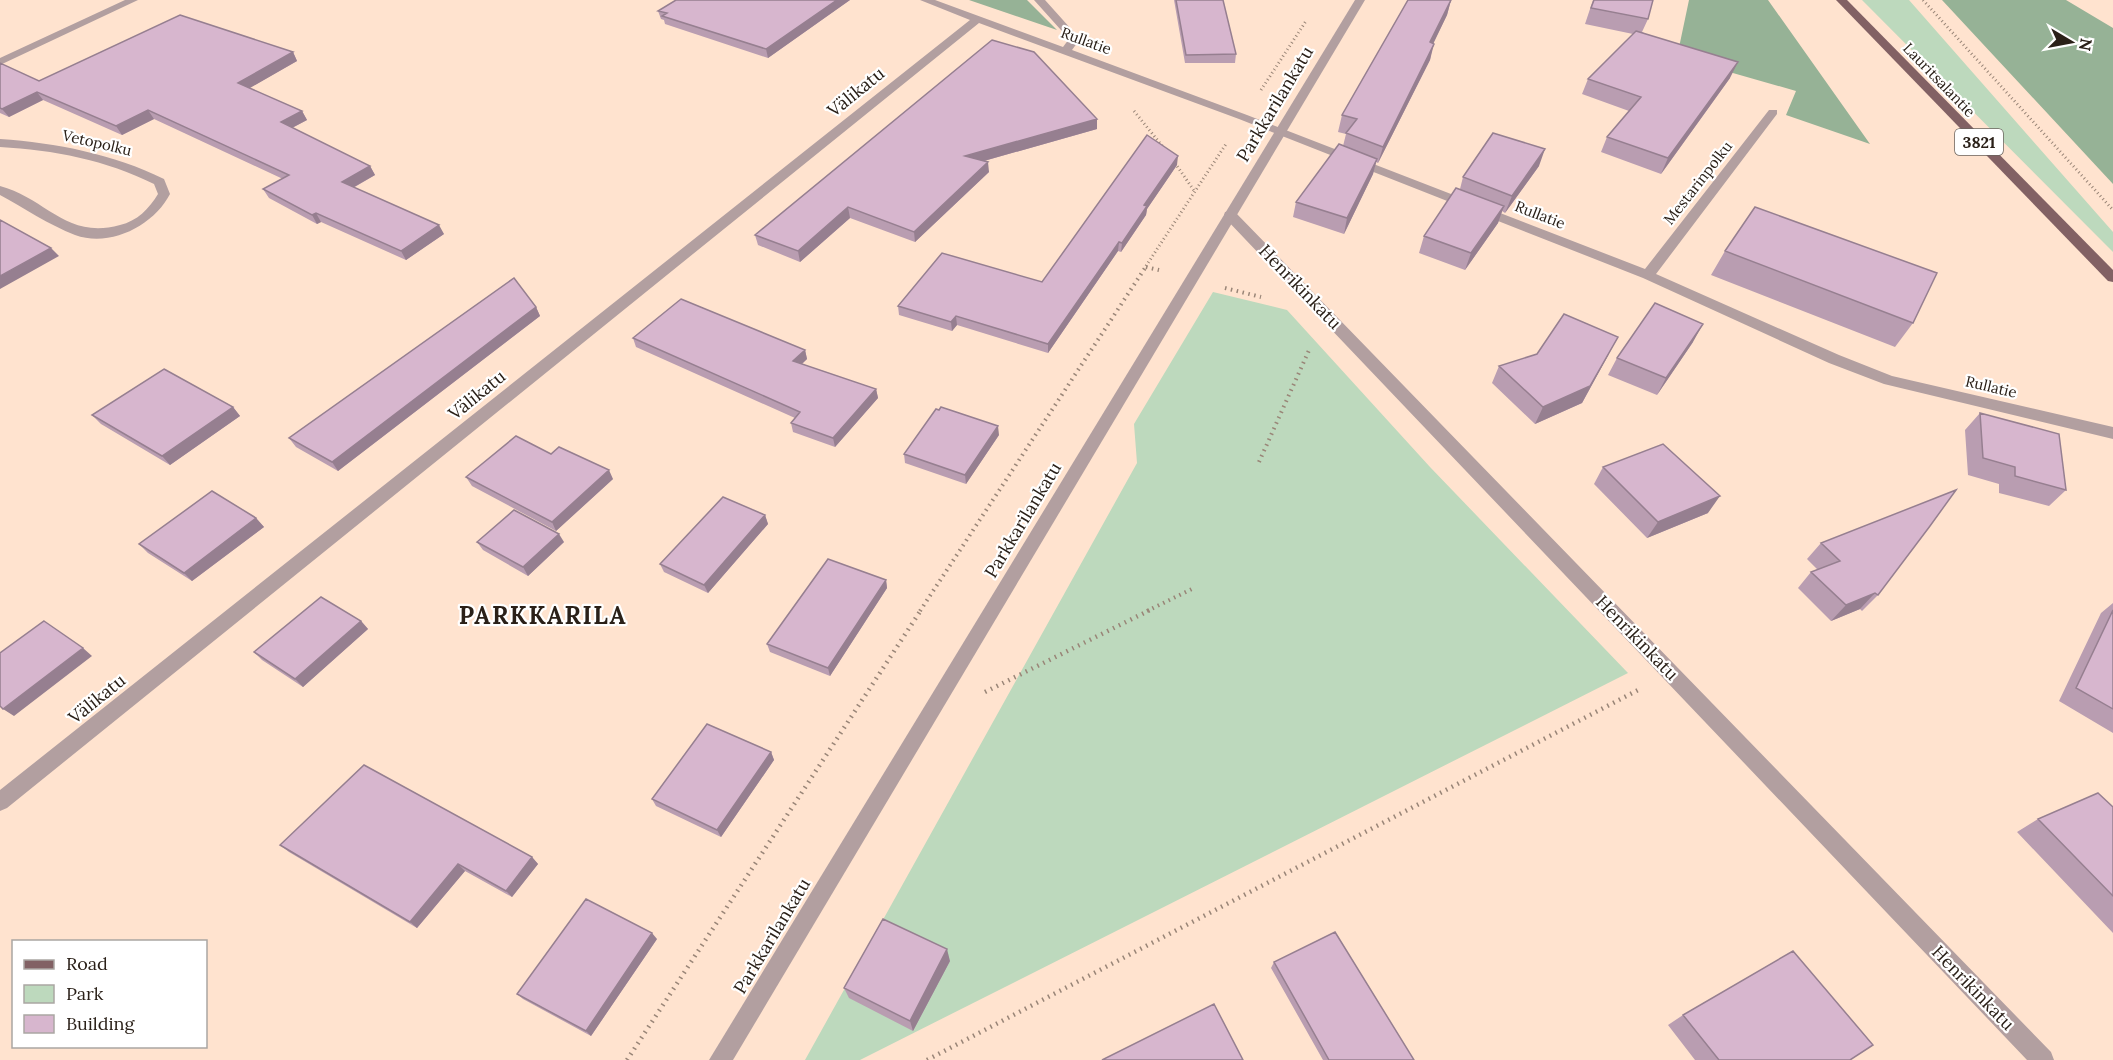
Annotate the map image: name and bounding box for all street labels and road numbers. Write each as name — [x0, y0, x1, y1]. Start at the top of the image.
street label: Rullatie — [1058, 23, 1114, 58]
street label: Lauritsalantie — [1899, 39, 1980, 121]
street label: Parkkarilankatu — [1231, 41, 1318, 166]
street label: Välikatu — [822, 61, 889, 122]
street label: Vetopolku — [60, 125, 134, 160]
road number: 3821 — [1955, 129, 2003, 155]
street label: Mestarinpolku — [1659, 137, 1736, 228]
street label: Rullatie — [1512, 196, 1568, 233]
street label: Henrikinkatu — [1254, 239, 1347, 334]
street label: Välikatu — [443, 364, 510, 425]
street label: Rullatie — [1963, 371, 2019, 402]
street label: Parkkarilankatu — [979, 457, 1066, 582]
street label: Henrikinkatu — [1591, 590, 1684, 685]
street label: Välikatu — [63, 668, 130, 729]
street label: Parkkarilankatu — [728, 873, 815, 998]
street label: Henrikinkatu — [1927, 940, 2020, 1035]

